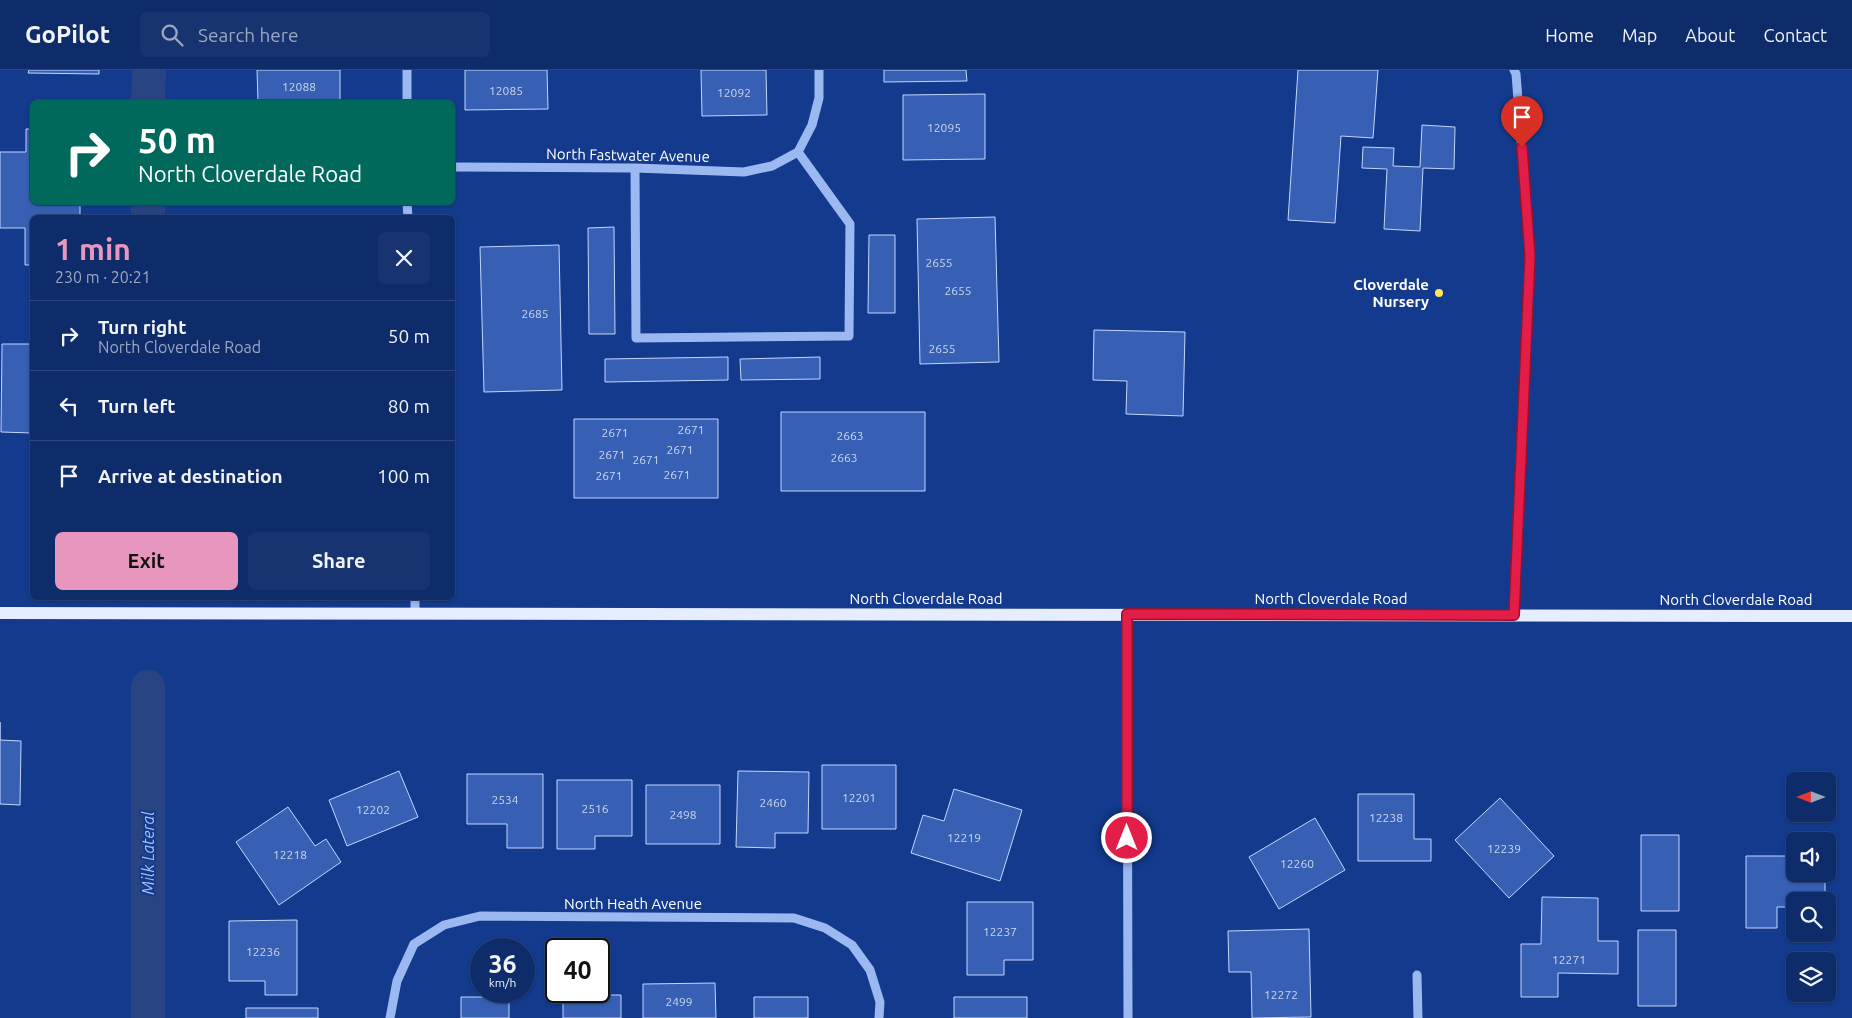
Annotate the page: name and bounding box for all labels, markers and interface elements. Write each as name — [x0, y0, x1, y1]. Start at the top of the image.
search box — [140, 12, 490, 57]
text: GoPilot — [25, 21, 110, 48]
icon: search — [158, 21, 186, 49]
text: Search here — [198, 24, 298, 46]
text: Home — [1545, 25, 1594, 45]
text: Map — [1622, 25, 1657, 45]
text: About — [1685, 25, 1735, 45]
text: Contact — [1763, 25, 1827, 45]
house number: 12088 — [282, 80, 316, 93]
house number: 12085 — [489, 84, 523, 97]
house number: 12092 — [717, 86, 751, 99]
pin — [1501, 96, 1543, 147]
icon: arrive — [1508, 103, 1536, 131]
icon: right — [55, 120, 120, 185]
text: 50 m — [138, 120, 216, 160]
house number: 12095 — [927, 121, 961, 134]
street label: North Fastwater Avenue — [546, 145, 710, 165]
text: North Cloverdale Road — [138, 161, 362, 186]
text: 1 min — [55, 232, 131, 266]
button: close — [378, 232, 430, 284]
house number: 2655 — [925, 256, 953, 269]
text: 230 m · 20:21 — [55, 268, 151, 286]
place label: Cloverdale Nursery — [1353, 276, 1429, 310]
house number: 2655 — [944, 284, 972, 297]
marker: Cloverdale Nursery — [1433, 287, 1445, 299]
house number: 2685 — [521, 307, 549, 320]
text: Turn right — [98, 316, 186, 338]
icon: right — [55, 322, 83, 350]
text: 50 m — [388, 325, 430, 347]
text: North Cloverdale Road — [98, 338, 261, 356]
house number: 2655 — [928, 342, 956, 355]
icon: left — [55, 392, 83, 420]
text: Turn left — [98, 395, 176, 417]
text: 80 m — [388, 395, 430, 417]
house number: 2671 — [677, 423, 705, 436]
house number: 2671 — [601, 426, 629, 439]
house number: 2663 — [836, 429, 864, 442]
house number: 2671 — [666, 443, 694, 456]
house number: 2671 — [598, 448, 626, 461]
house number: 2663 — [830, 451, 858, 464]
house number: 2671 — [632, 453, 660, 466]
icon: arrive — [55, 462, 83, 490]
text: Arrive at destination — [98, 465, 283, 487]
text: 100 m — [377, 465, 430, 487]
house number: 2671 — [663, 468, 691, 481]
house number: 2671 — [595, 469, 623, 482]
button: Exit — [55, 532, 238, 590]
button: Share — [248, 532, 430, 590]
street label: North Cloverdale Road — [850, 590, 1002, 607]
street label: North Cloverdale Road — [1255, 590, 1407, 607]
street label: North Cloverdale Road — [1660, 591, 1812, 608]
north arrow — [1786, 772, 1836, 822]
map controls — [1786, 772, 1836, 1002]
house number: 12201 — [842, 791, 876, 804]
house number: 2534 — [491, 793, 519, 806]
house number: 2460 — [759, 796, 787, 809]
house number: 2516 — [581, 802, 609, 815]
house number: 12202 — [356, 803, 390, 816]
house number: 2498 — [669, 808, 697, 821]
water label: Milk Lateral — [139, 811, 157, 895]
position arrow — [1100, 811, 1152, 863]
house number: 12238 — [1369, 811, 1403, 824]
house number: 12219 — [947, 831, 981, 844]
button: sound — [1786, 832, 1836, 882]
house number: 12239 — [1487, 842, 1521, 855]
house number: 12218 — [273, 848, 307, 861]
house number: 12260 — [1280, 857, 1314, 870]
button: search — [1786, 892, 1836, 942]
street label: North Heath Avenue — [564, 895, 702, 912]
house number: 12237 — [983, 925, 1017, 938]
speed limit sign: 40 — [545, 938, 610, 1003]
house number: 12236 — [246, 945, 280, 958]
text: 36 — [488, 950, 517, 978]
button: layers — [1786, 952, 1836, 1002]
house number: 12271 — [1552, 953, 1586, 966]
text: km/h — [489, 976, 516, 989]
house number: 12272 — [1264, 988, 1298, 1001]
house number: 2499 — [665, 995, 693, 1008]

